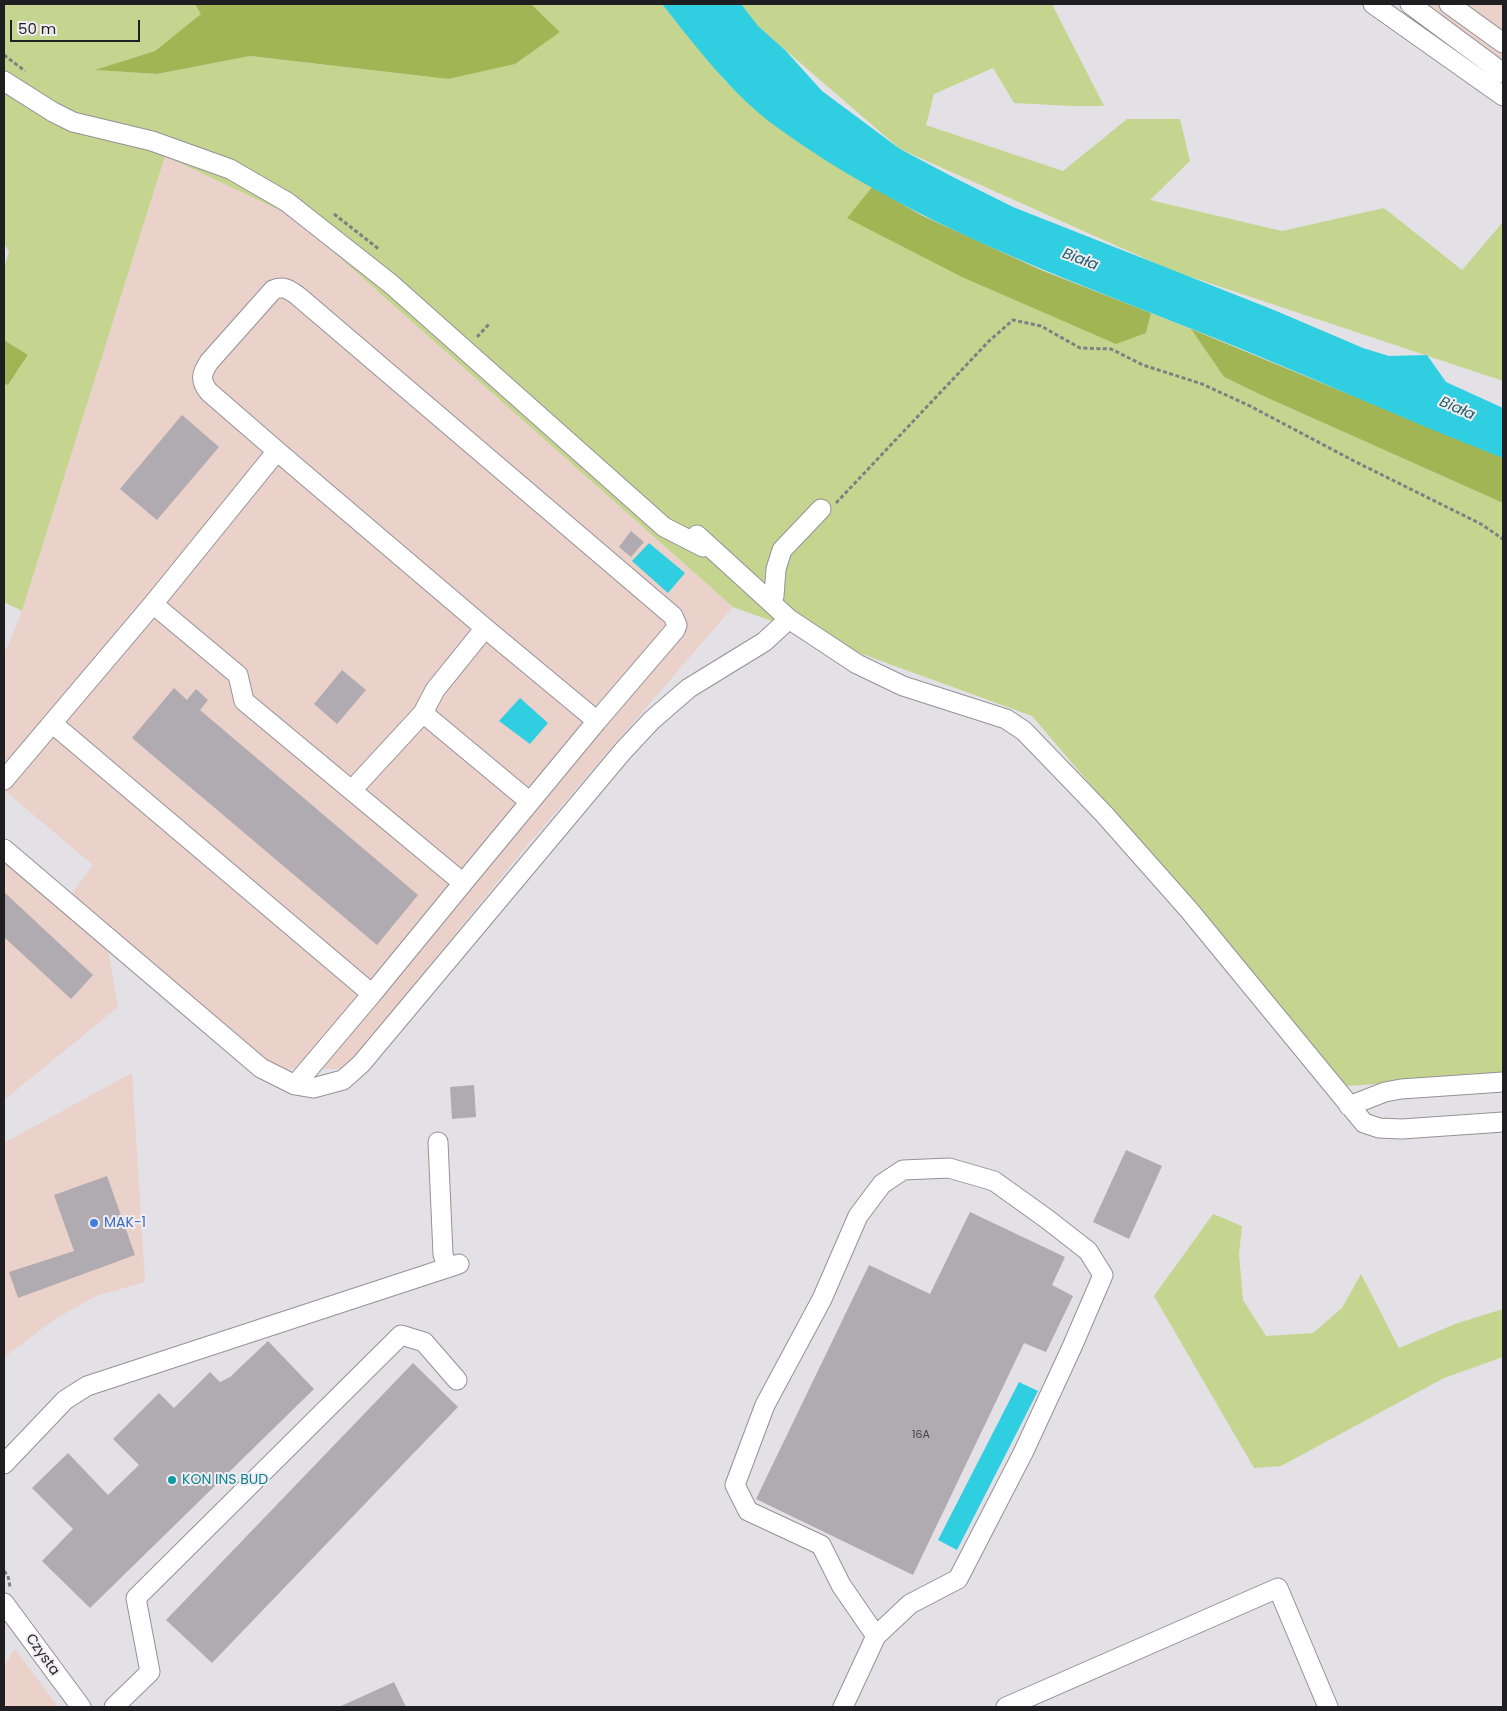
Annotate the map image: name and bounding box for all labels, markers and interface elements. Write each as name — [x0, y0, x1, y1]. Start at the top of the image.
scale bar — [12, 10, 142, 42]
text: 50 m — [18, 18, 56, 39]
water label: Biała — [1060, 245, 1100, 275]
water label: Biała — [1436, 393, 1478, 425]
place label: MAK-1 — [104, 1215, 146, 1231]
marker: MAK-1 — [88, 1217, 100, 1229]
house number: 16A — [912, 1428, 930, 1442]
place label: KON INS BUD — [182, 1472, 268, 1488]
marker: KON INS BUD — [166, 1474, 178, 1486]
street label: Czysta — [21, 1631, 63, 1679]

